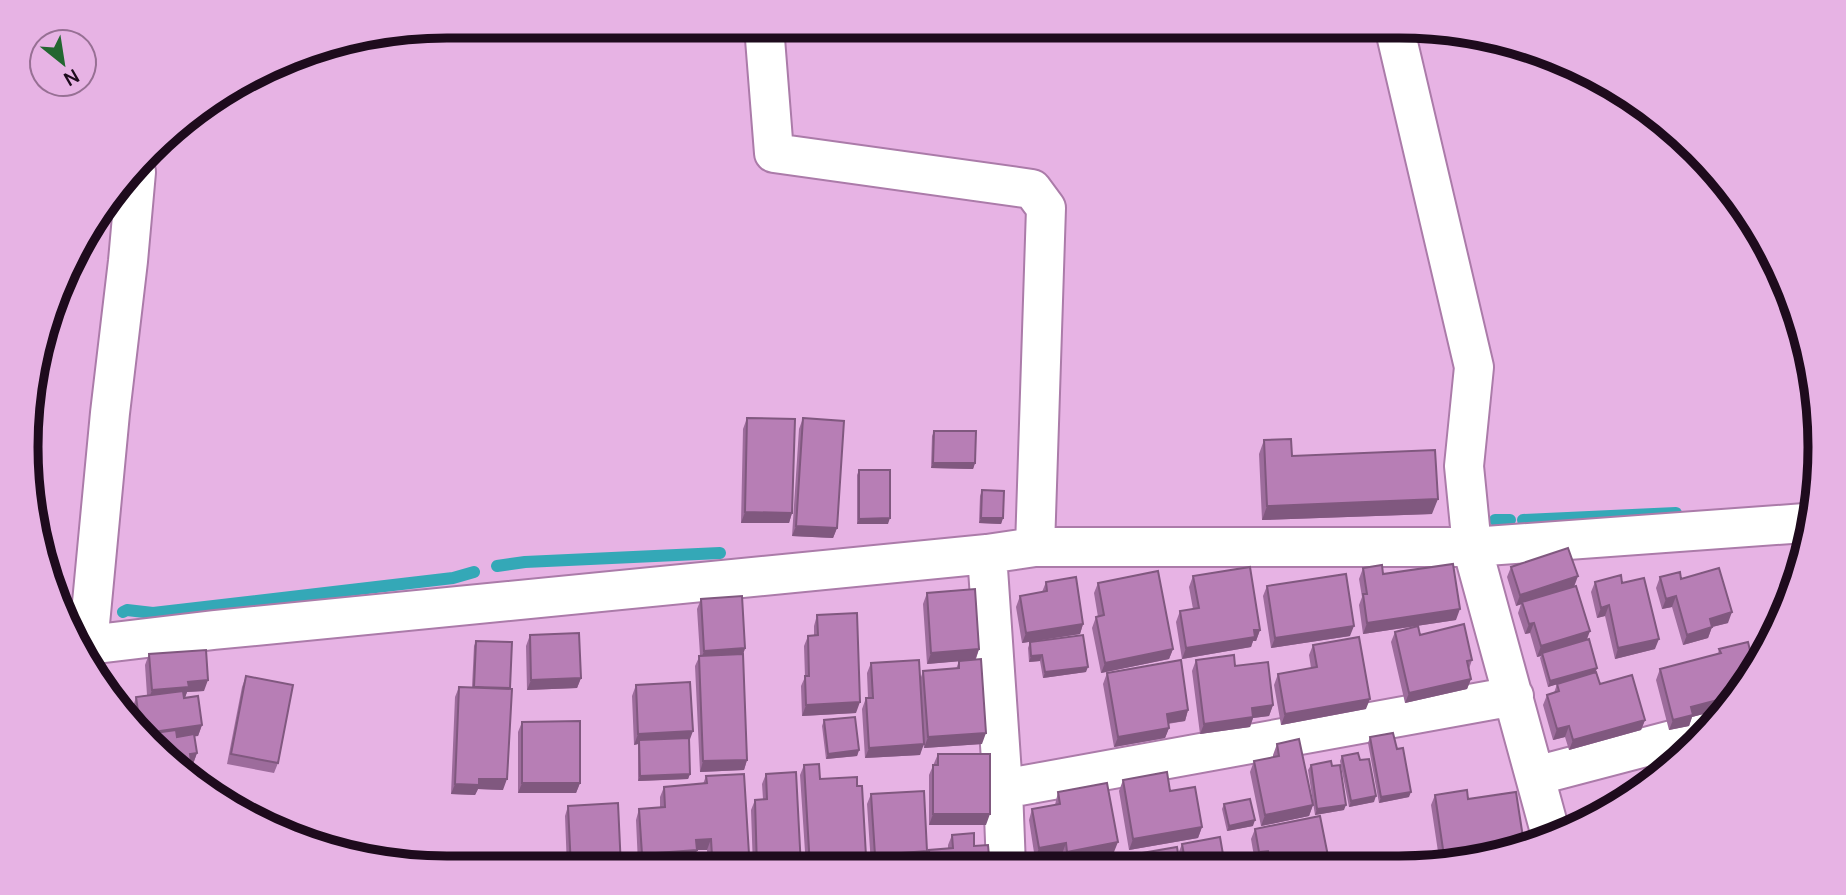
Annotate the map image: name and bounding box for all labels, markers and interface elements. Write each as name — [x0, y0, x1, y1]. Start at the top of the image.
north arrow — [28, 28, 98, 98]
text: N — [59, 63, 84, 92]

